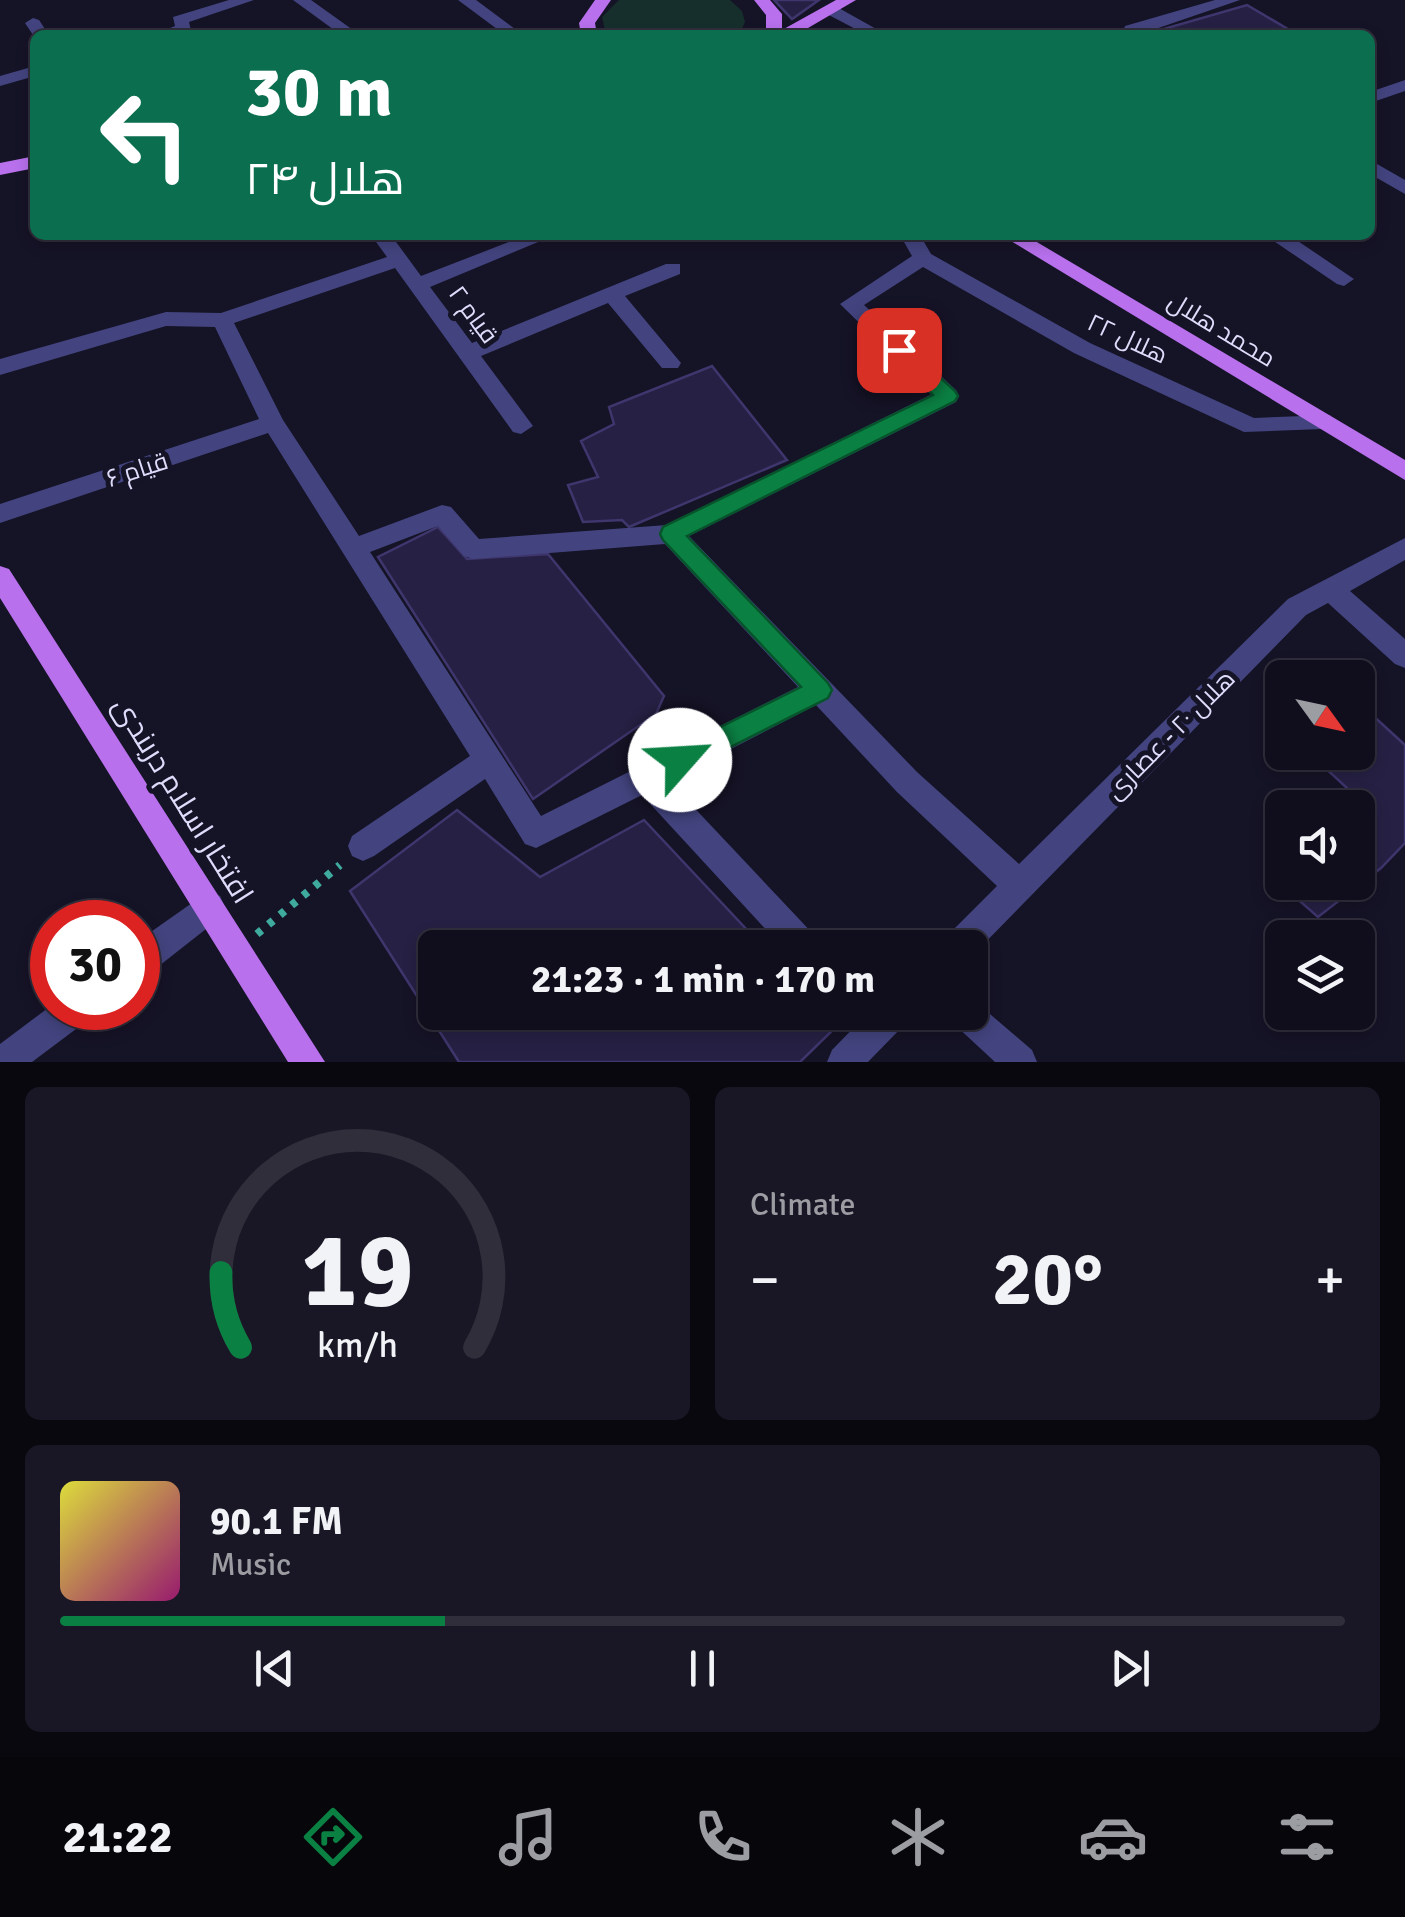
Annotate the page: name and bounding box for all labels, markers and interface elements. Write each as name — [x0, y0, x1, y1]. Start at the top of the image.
text: 30 m — [245, 49, 393, 135]
icon: left — [80, 70, 210, 200]
text: هلال ۲۴ — [245, 152, 405, 207]
street label: قیام ۲ — [441, 279, 505, 351]
street label: محمد هلال — [1162, 285, 1281, 374]
street label: هلال ۲۲ — [1083, 306, 1173, 371]
pin — [857, 308, 942, 393]
icon: arrive — [872, 323, 927, 378]
street label: قیام ۶ — [102, 445, 173, 496]
north arrow — [1265, 660, 1375, 770]
map controls — [1265, 660, 1375, 1030]
street label: هلال ۲۰ - عصاری — [1099, 663, 1242, 806]
street label: افتخار اسلام دربندی — [103, 690, 261, 911]
position arrow — [628, 708, 732, 812]
button: sound — [1265, 790, 1375, 900]
speed limit sign: 30 — [30, 900, 160, 1030]
button: layers — [1265, 920, 1375, 1030]
text: 21:23 · 1 min · 170 m — [531, 956, 875, 1003]
text: Climate — [750, 1185, 856, 1224]
text: 19 — [301, 1207, 414, 1335]
text: 20° — [992, 1233, 1103, 1326]
text: − — [750, 1246, 780, 1314]
text: + — [1315, 1246, 1345, 1314]
text: km/h — [317, 1323, 398, 1367]
text: 90.1 FM — [210, 1498, 343, 1545]
text: Music — [210, 1545, 291, 1584]
icon: previous — [247, 1641, 302, 1696]
icon: pause — [675, 1641, 730, 1696]
icon: next — [1103, 1641, 1158, 1696]
icon: directions — [298, 1802, 368, 1872]
icon: music — [493, 1802, 563, 1872]
icon: phone — [688, 1802, 758, 1872]
icon: climate — [883, 1802, 953, 1872]
icon: car — [1078, 1802, 1148, 1872]
icon: filters — [1272, 1802, 1342, 1872]
text: 21:22 — [62, 1810, 173, 1865]

